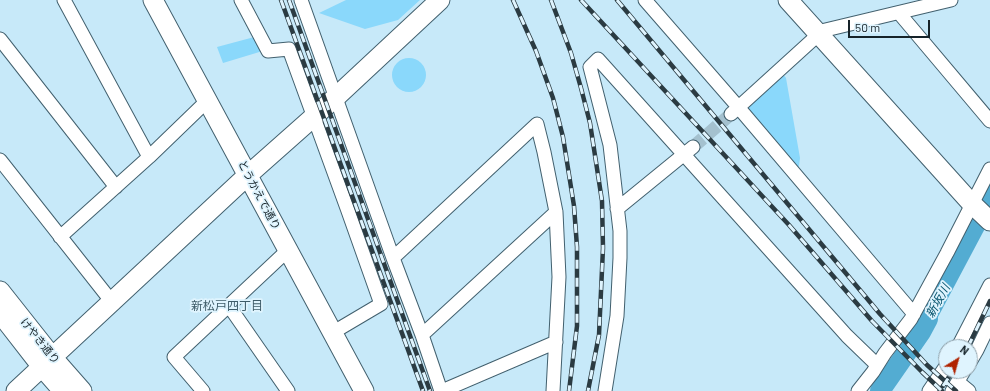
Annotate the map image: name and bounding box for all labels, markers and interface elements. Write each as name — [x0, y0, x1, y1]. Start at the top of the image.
scale bar — [850, 12, 932, 38]
text: 50 m — [855, 20, 880, 34]
street label: とうかえで通り — [235, 158, 283, 232]
water label: 新坂川 — [923, 282, 953, 320]
district label: 新松戸四丁目 — [191, 299, 263, 313]
street label: けやき通り — [18, 315, 62, 367]
north arrow — [938, 339, 978, 379]
text: N — [958, 342, 972, 357]

